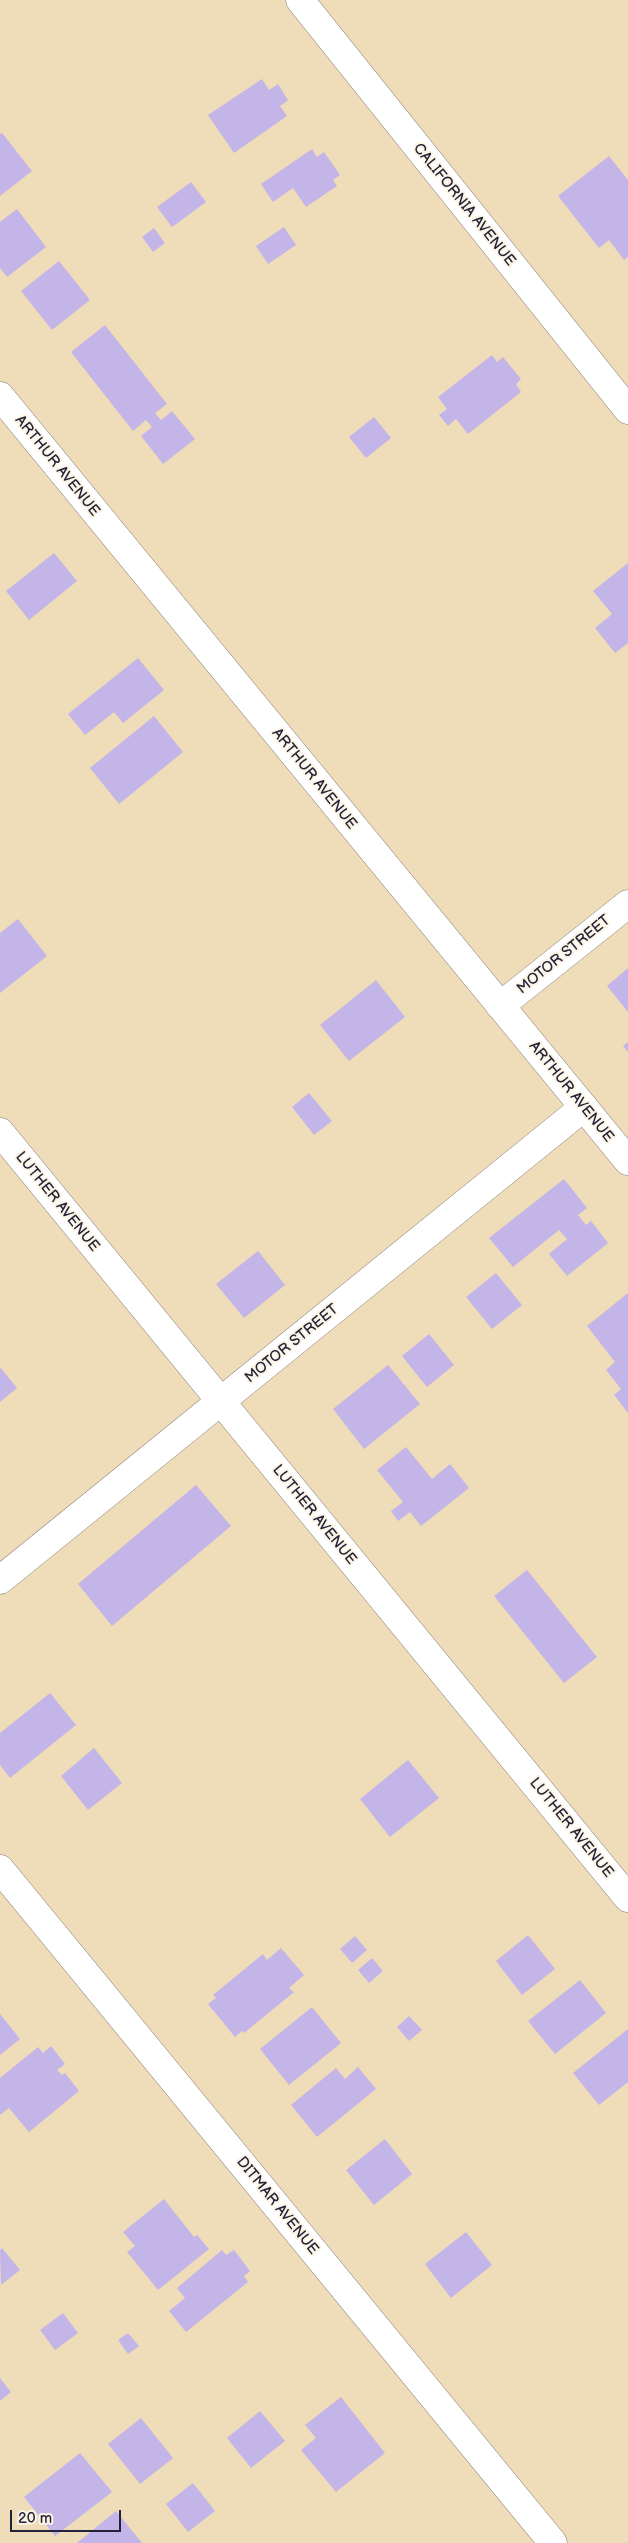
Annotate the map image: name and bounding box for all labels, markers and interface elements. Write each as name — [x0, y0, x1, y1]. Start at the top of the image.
street label: CALIFORNIA AVENUE — [409, 140, 519, 270]
street label: ARTHUR AVENUE — [11, 412, 103, 520]
street label: ARTHUR AVENUE — [268, 725, 360, 833]
street label: MOTOR STREET — [514, 912, 614, 998]
street label: ARTHUR AVENUE — [525, 1038, 617, 1146]
street label: LUTHER AVENUE — [11, 1148, 103, 1256]
street label: MOTOR STREET — [242, 1301, 342, 1387]
street label: LUTHER AVENUE — [268, 1461, 360, 1569]
street label: LUTHER AVENUE — [525, 1774, 617, 1882]
street label: DITMAR AVENUE — [232, 2153, 322, 2259]
scale bar — [12, 2500, 124, 2532]
text: 20 m — [18, 2509, 52, 2528]

